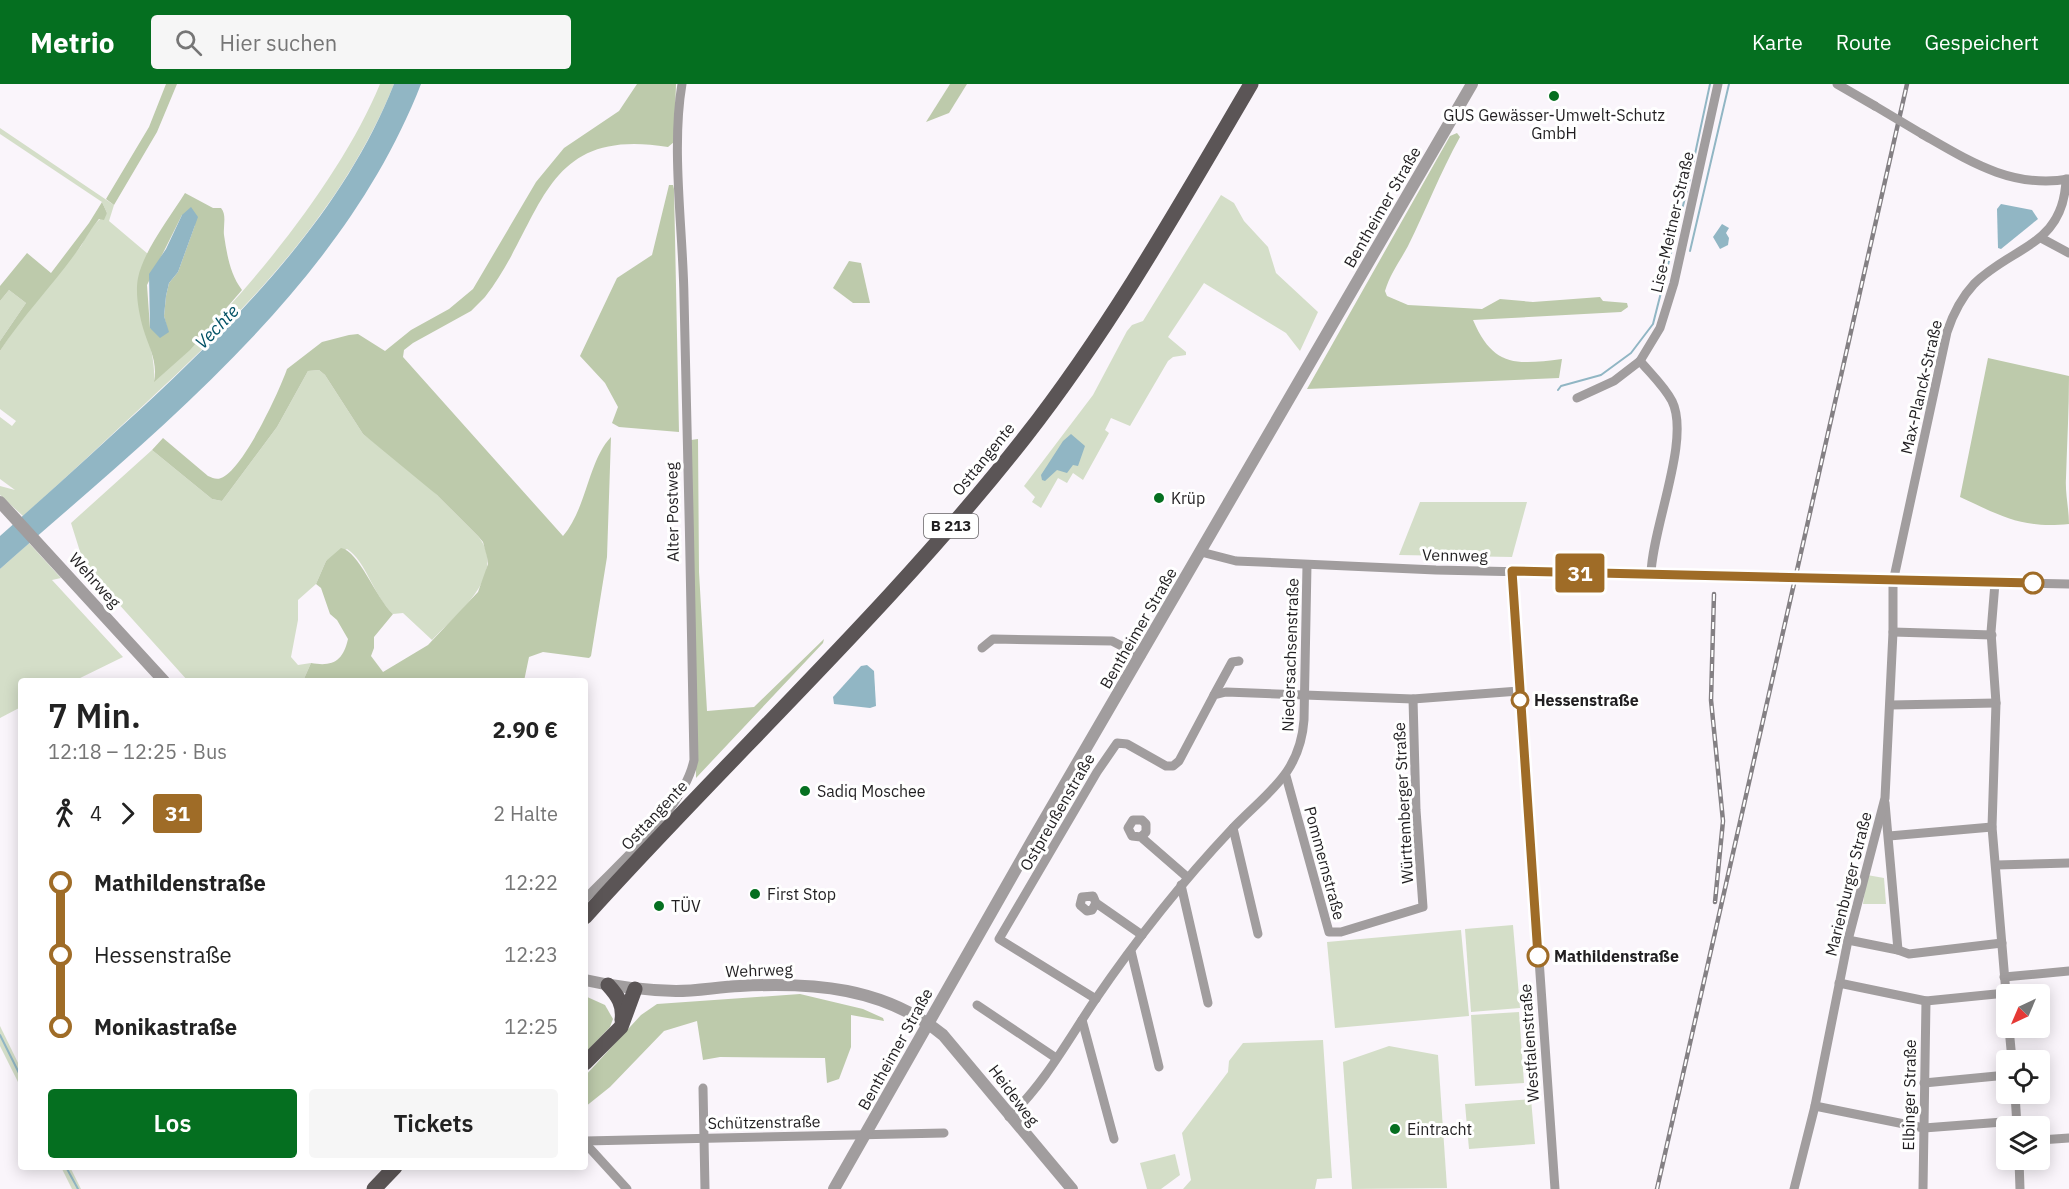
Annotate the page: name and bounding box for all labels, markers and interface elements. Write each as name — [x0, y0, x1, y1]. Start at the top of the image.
search box — [151, 15, 571, 69]
text: Metrio — [30, 24, 115, 61]
icon: search — [172, 26, 205, 59]
text: Hier suchen — [220, 28, 337, 57]
text: Karte — [1752, 28, 1803, 56]
text: Route — [1836, 28, 1892, 56]
text: Gespeichert — [1925, 28, 2039, 56]
marker: GUS Gewässer-Umwelt-Schutz GmbH — [1547, 89, 1561, 103]
place label: GUS Gewässer-Umwelt-Schutz GmbH — [1443, 105, 1665, 143]
street label: Bentheimer Straße — [1339, 143, 1425, 271]
street label: Lise-Meitner-Straße — [1646, 149, 1698, 295]
water label: Vechte — [190, 300, 243, 354]
street label: Max-Planck-Straße — [1896, 318, 1946, 456]
street label: Osttangente — [947, 418, 1019, 500]
street label: Alter Postweg — [661, 461, 683, 562]
place label: Krüp — [1171, 488, 1205, 508]
marker: Krüp — [1152, 491, 1166, 505]
road number: B 213 — [924, 514, 978, 538]
street label: Vennweg — [1422, 544, 1489, 566]
street label: Wehrweg — [65, 548, 125, 612]
line badge: 31 — [1553, 554, 1607, 592]
text: 31 — [1567, 559, 1593, 587]
street label: Bentheimer Straße — [1095, 564, 1181, 692]
unlabelled marker — [2022, 572, 2044, 594]
street label: Niedersachsenstraße — [1277, 578, 1303, 732]
place label: Hessenstraße — [1534, 690, 1639, 710]
marker: Hessenstraße — [1511, 691, 1529, 709]
text: 7 Min. — [48, 694, 141, 737]
text: 2.90 € — [493, 715, 558, 744]
street label: Württemberger Straße — [1389, 722, 1417, 884]
text: 12:18 – 12:25 · Bus — [48, 738, 227, 765]
street label: Ostpreußenstraße — [1015, 750, 1099, 874]
street label: Osttangente — [617, 776, 692, 854]
place label: Sadiq Moschee — [817, 781, 926, 801]
marker: Sadiq Moschee — [798, 784, 812, 798]
icon: walk — [48, 797, 81, 830]
icon: forward — [111, 797, 144, 830]
text: 31 — [165, 799, 190, 827]
text: 4 — [90, 800, 102, 827]
text: 2 Halte — [493, 800, 558, 827]
street label: Pommernstraße — [1300, 804, 1350, 922]
street label: Marienburger Straße — [1820, 809, 1876, 958]
text: Mathildenstraße — [94, 868, 266, 897]
text: 12:22 — [504, 869, 558, 896]
place label: First Stop — [767, 884, 836, 904]
marker: First Stop — [748, 887, 762, 901]
place label: TÜV — [671, 896, 701, 916]
marker: TÜV — [652, 899, 666, 913]
text: Hessenstraße — [94, 940, 232, 969]
text: 12:23 — [504, 941, 558, 968]
marker: Mathildenstraße — [1527, 945, 1549, 967]
place label: Mathildenstraße — [1554, 946, 1679, 966]
street label: Wehrweg — [725, 959, 794, 981]
street label: Westfalenstraße — [1515, 983, 1543, 1103]
street label: Bentheimer Straße — [853, 984, 937, 1114]
north arrow — [1996, 984, 2050, 1038]
map controls — [1996, 984, 2050, 1170]
text: Monikastraße — [94, 1012, 237, 1041]
text: 12:25 — [504, 1013, 558, 1040]
street label: Elbinger Straße — [1898, 1039, 1920, 1151]
button: locate — [1996, 1050, 2050, 1104]
street label: Heideweg — [984, 1060, 1044, 1130]
button: Los — [48, 1089, 297, 1158]
button: Tickets — [309, 1089, 558, 1158]
street label: Schützenstraße — [707, 1111, 821, 1133]
button: layers — [1996, 1116, 2050, 1170]
place label: Eintracht — [1407, 1119, 1472, 1139]
marker: Eintracht — [1388, 1122, 1402, 1136]

